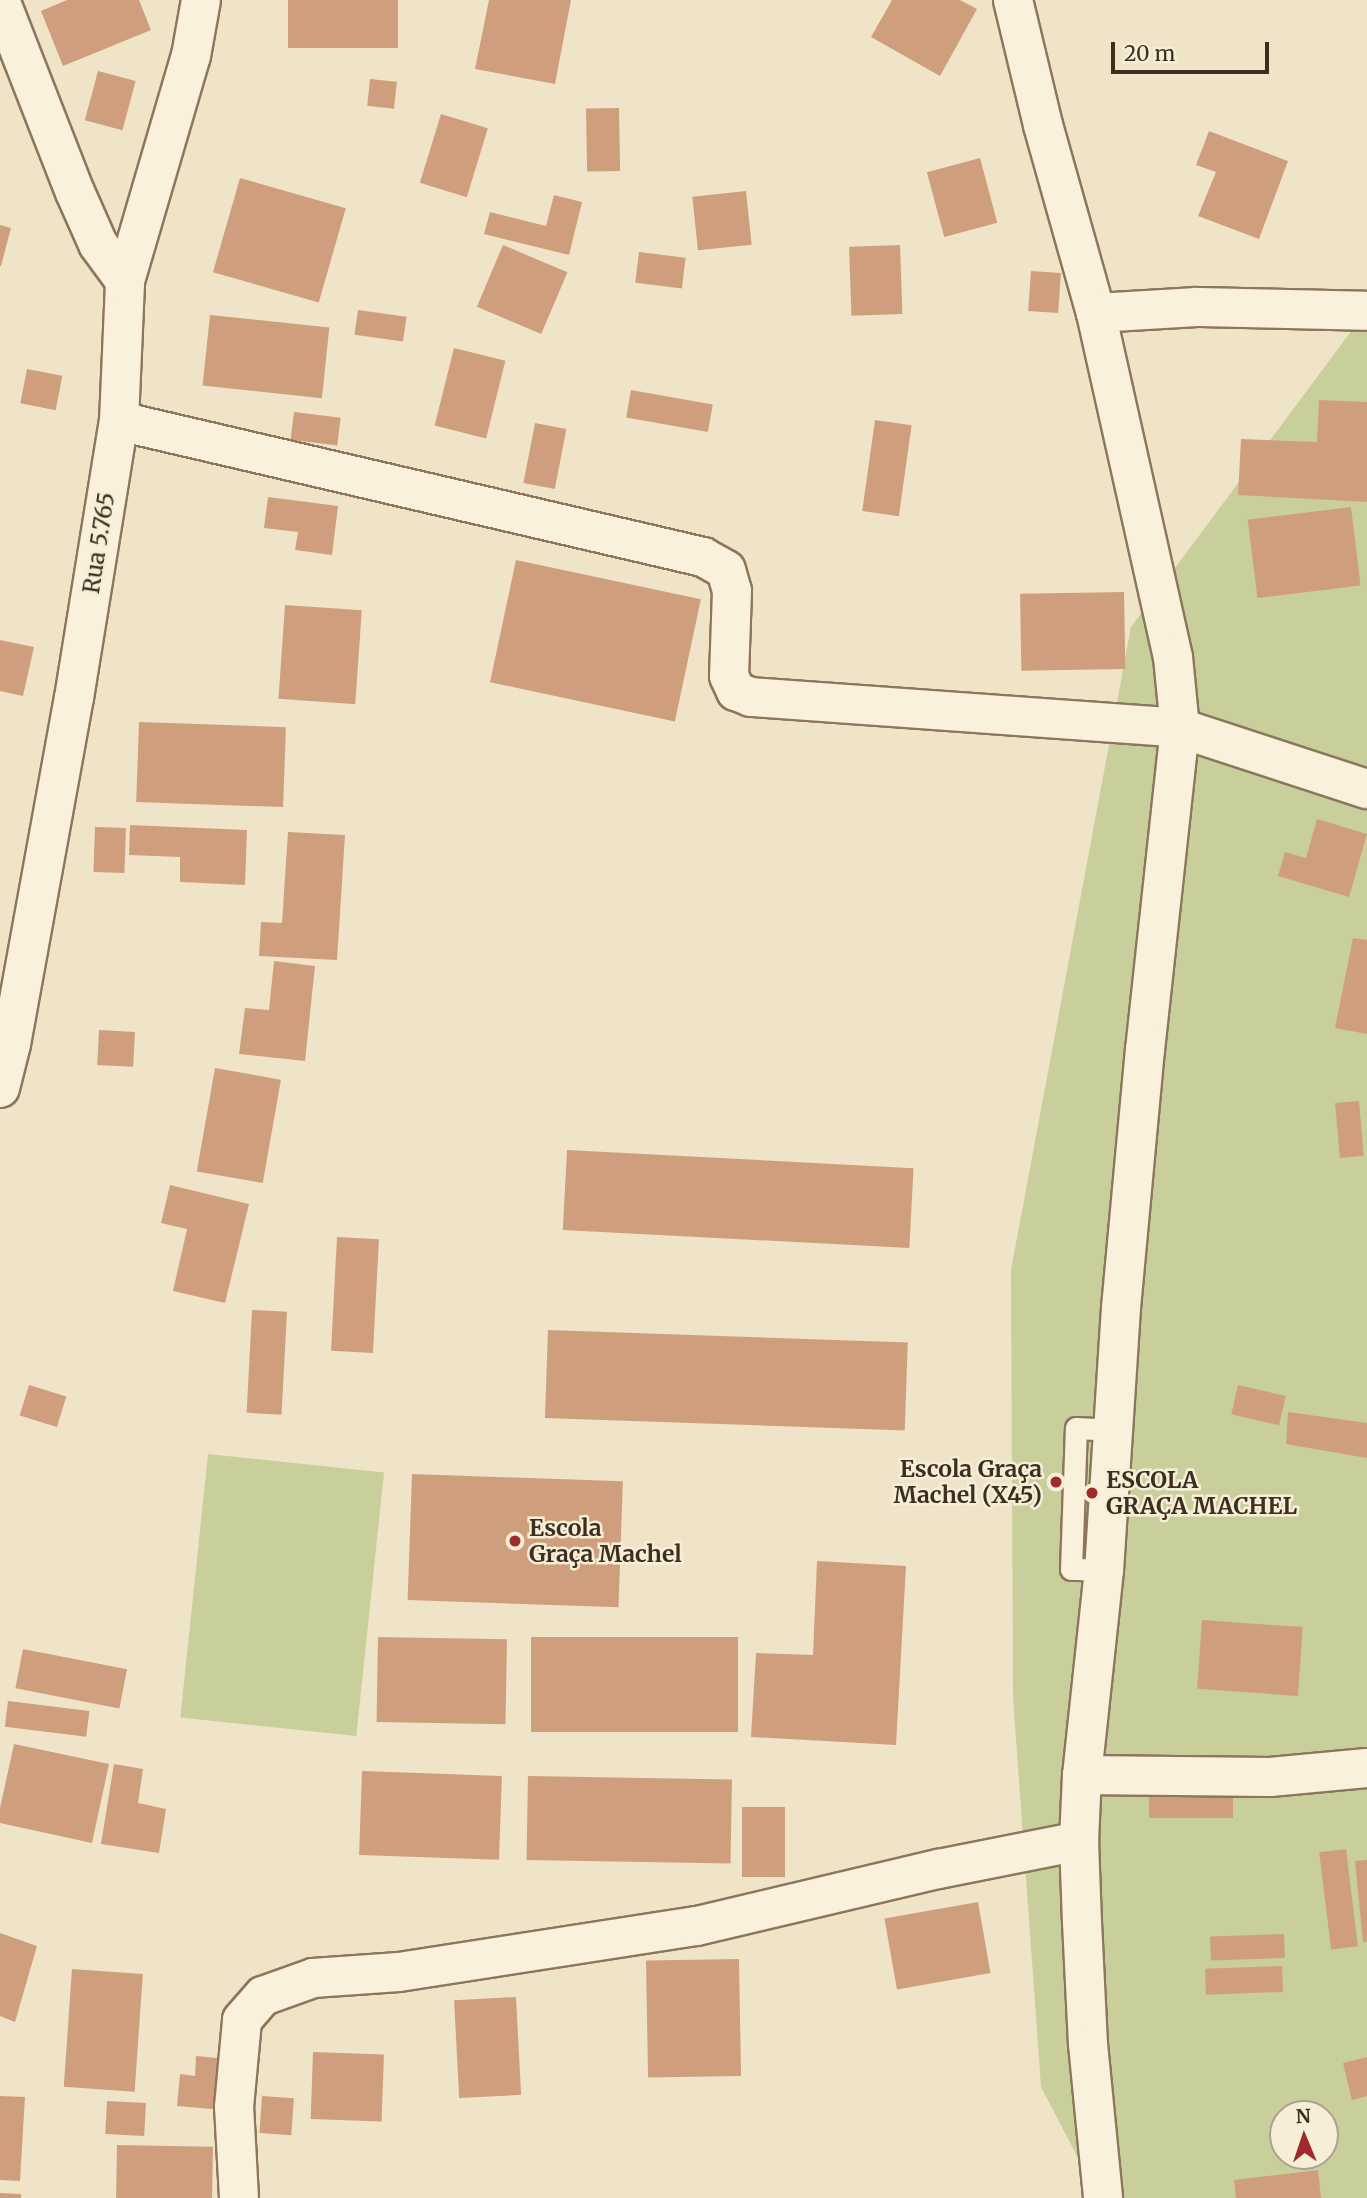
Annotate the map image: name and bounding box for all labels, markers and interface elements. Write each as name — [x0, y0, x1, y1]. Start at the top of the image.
scale bar — [1115, 28, 1272, 72]
text: 20 m — [1124, 40, 1175, 67]
street label: Rua 5.765 — [77, 490, 121, 596]
place label: Escola Graça Machel (X45) — [894, 1455, 1042, 1509]
place label: ESCOLA GRAÇA MACHEL — [1106, 1466, 1297, 1520]
marker: Escola Graça Machel (X45) — [1048, 1474, 1064, 1490]
marker: ESCOLA GRAÇA MACHEL — [1084, 1485, 1100, 1501]
place label: Escola Graça Machel — [529, 1514, 682, 1568]
marker: Escola Graça Machel — [507, 1533, 523, 1549]
north arrow — [1269, 2100, 1339, 2170]
text: N — [1295, 2104, 1311, 2128]

